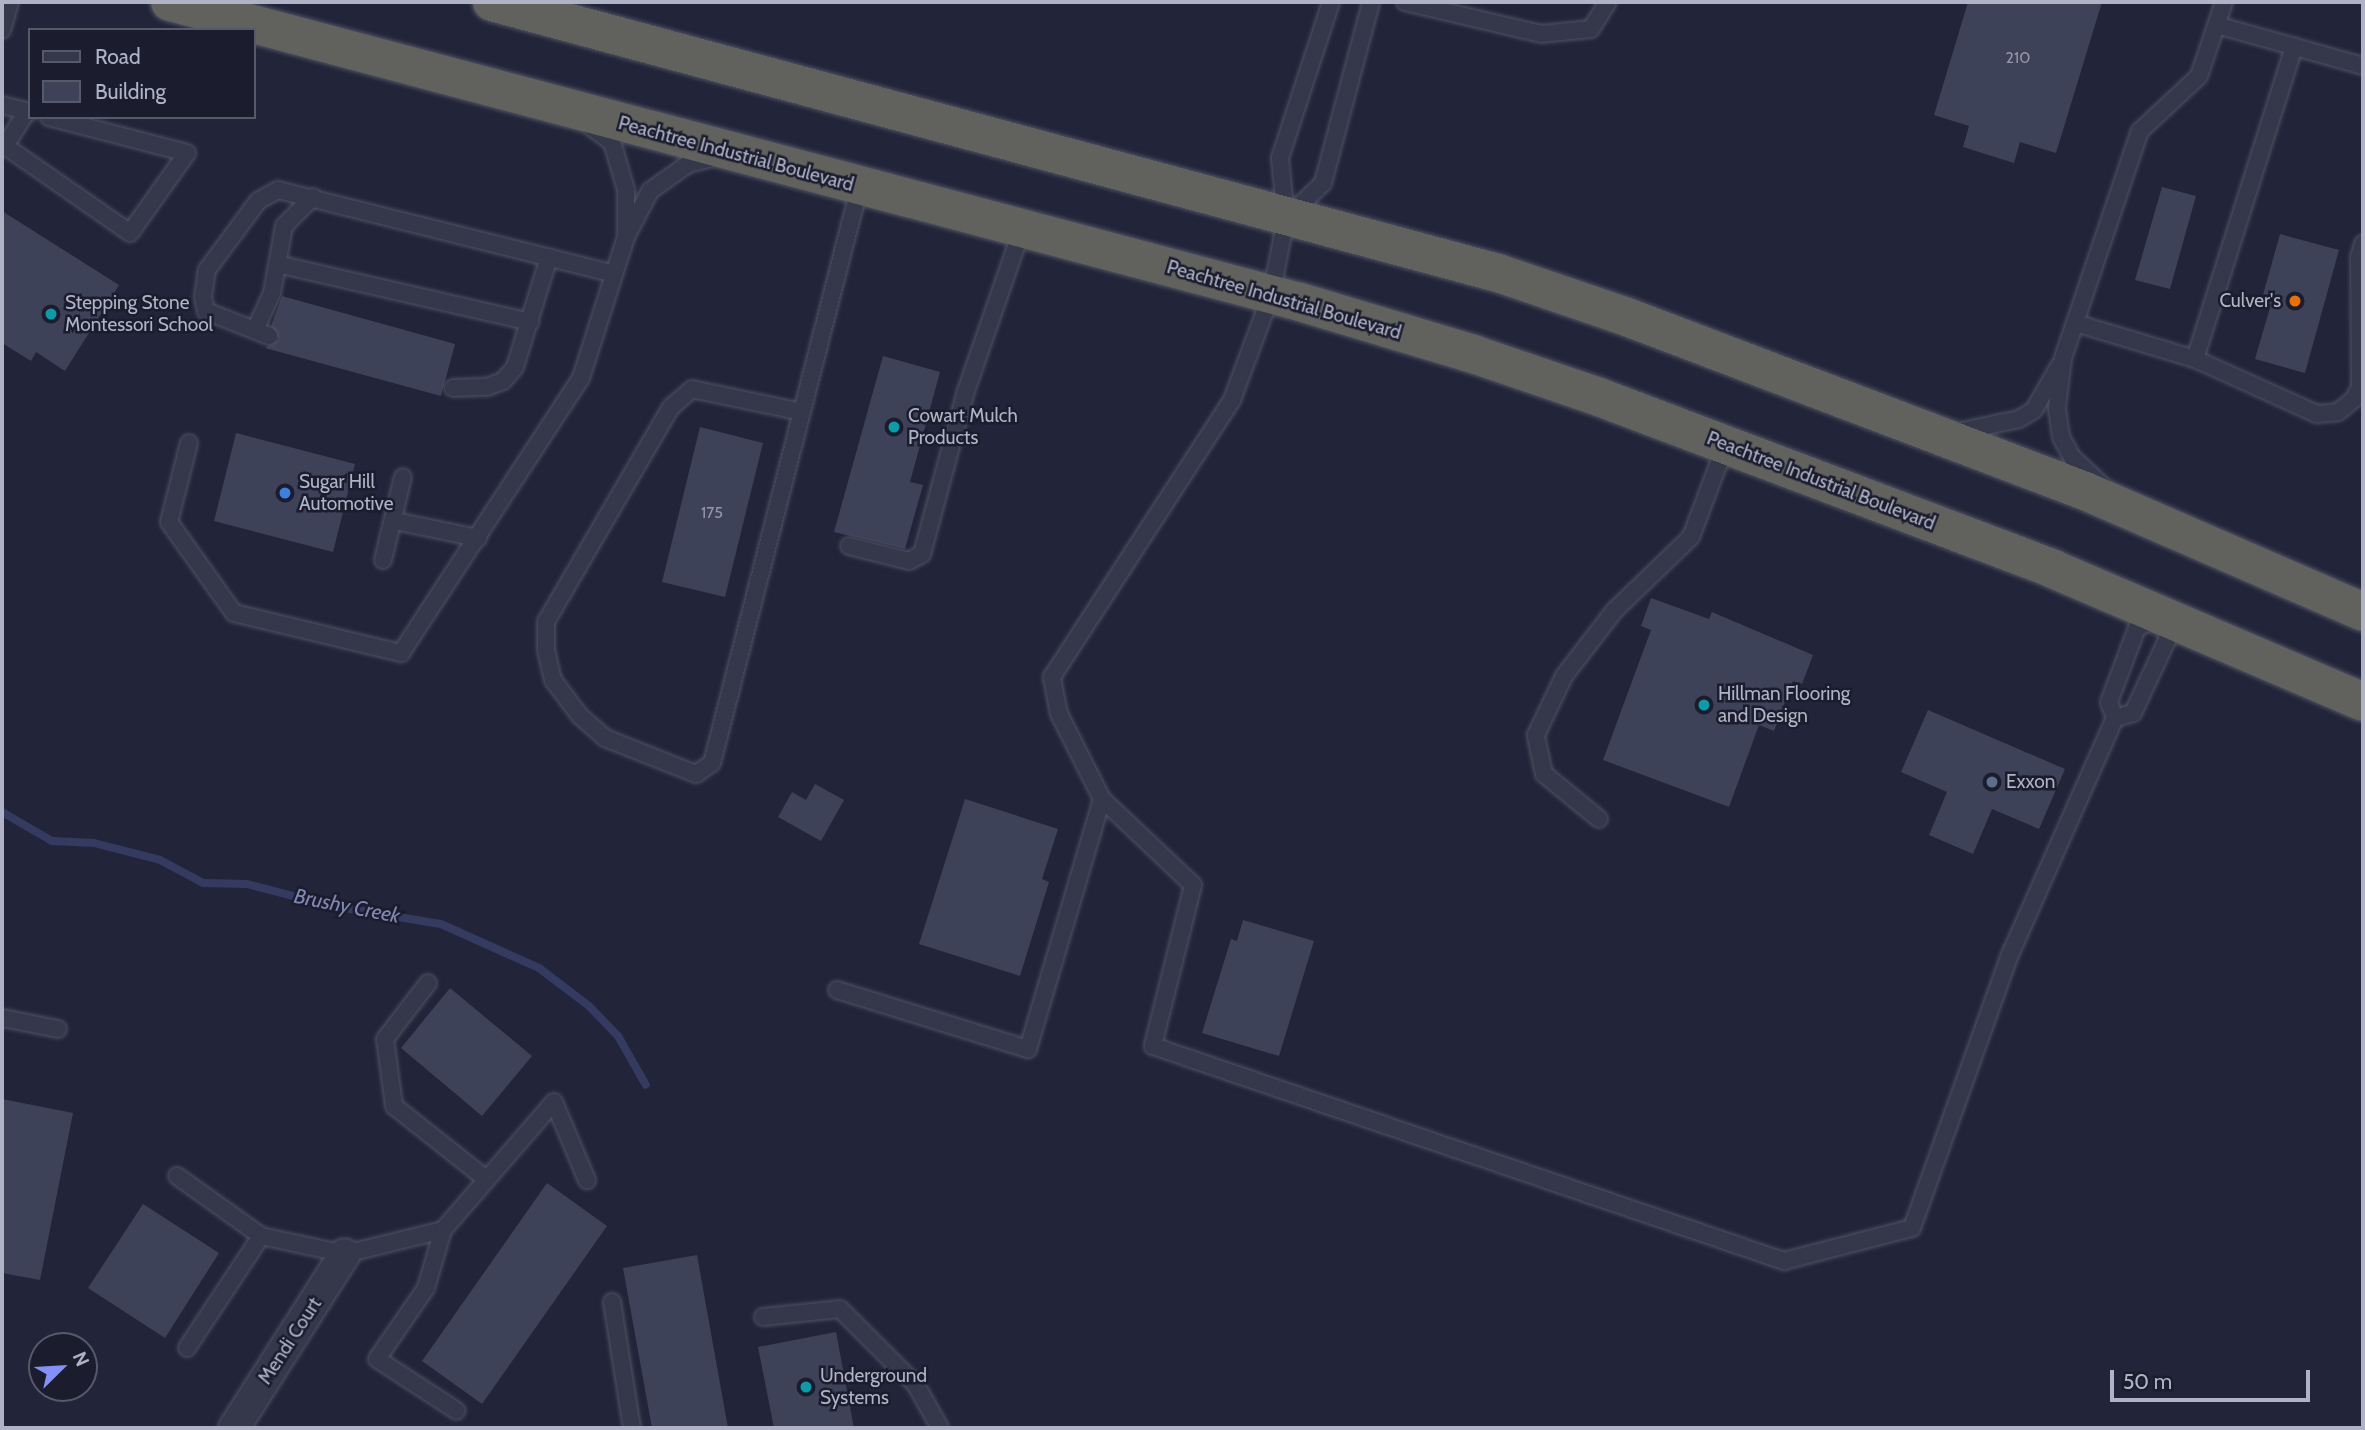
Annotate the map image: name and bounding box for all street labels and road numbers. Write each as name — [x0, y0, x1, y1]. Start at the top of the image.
street label: Peachtree Industrial Boulevard — [616, 112, 856, 196]
street label: Peachtree Industrial Boulevard — [1164, 256, 1404, 344]
street label: Peachtree Industrial Boulevard — [1704, 427, 1938, 535]
street label: Mendi Court — [254, 1293, 326, 1389]

